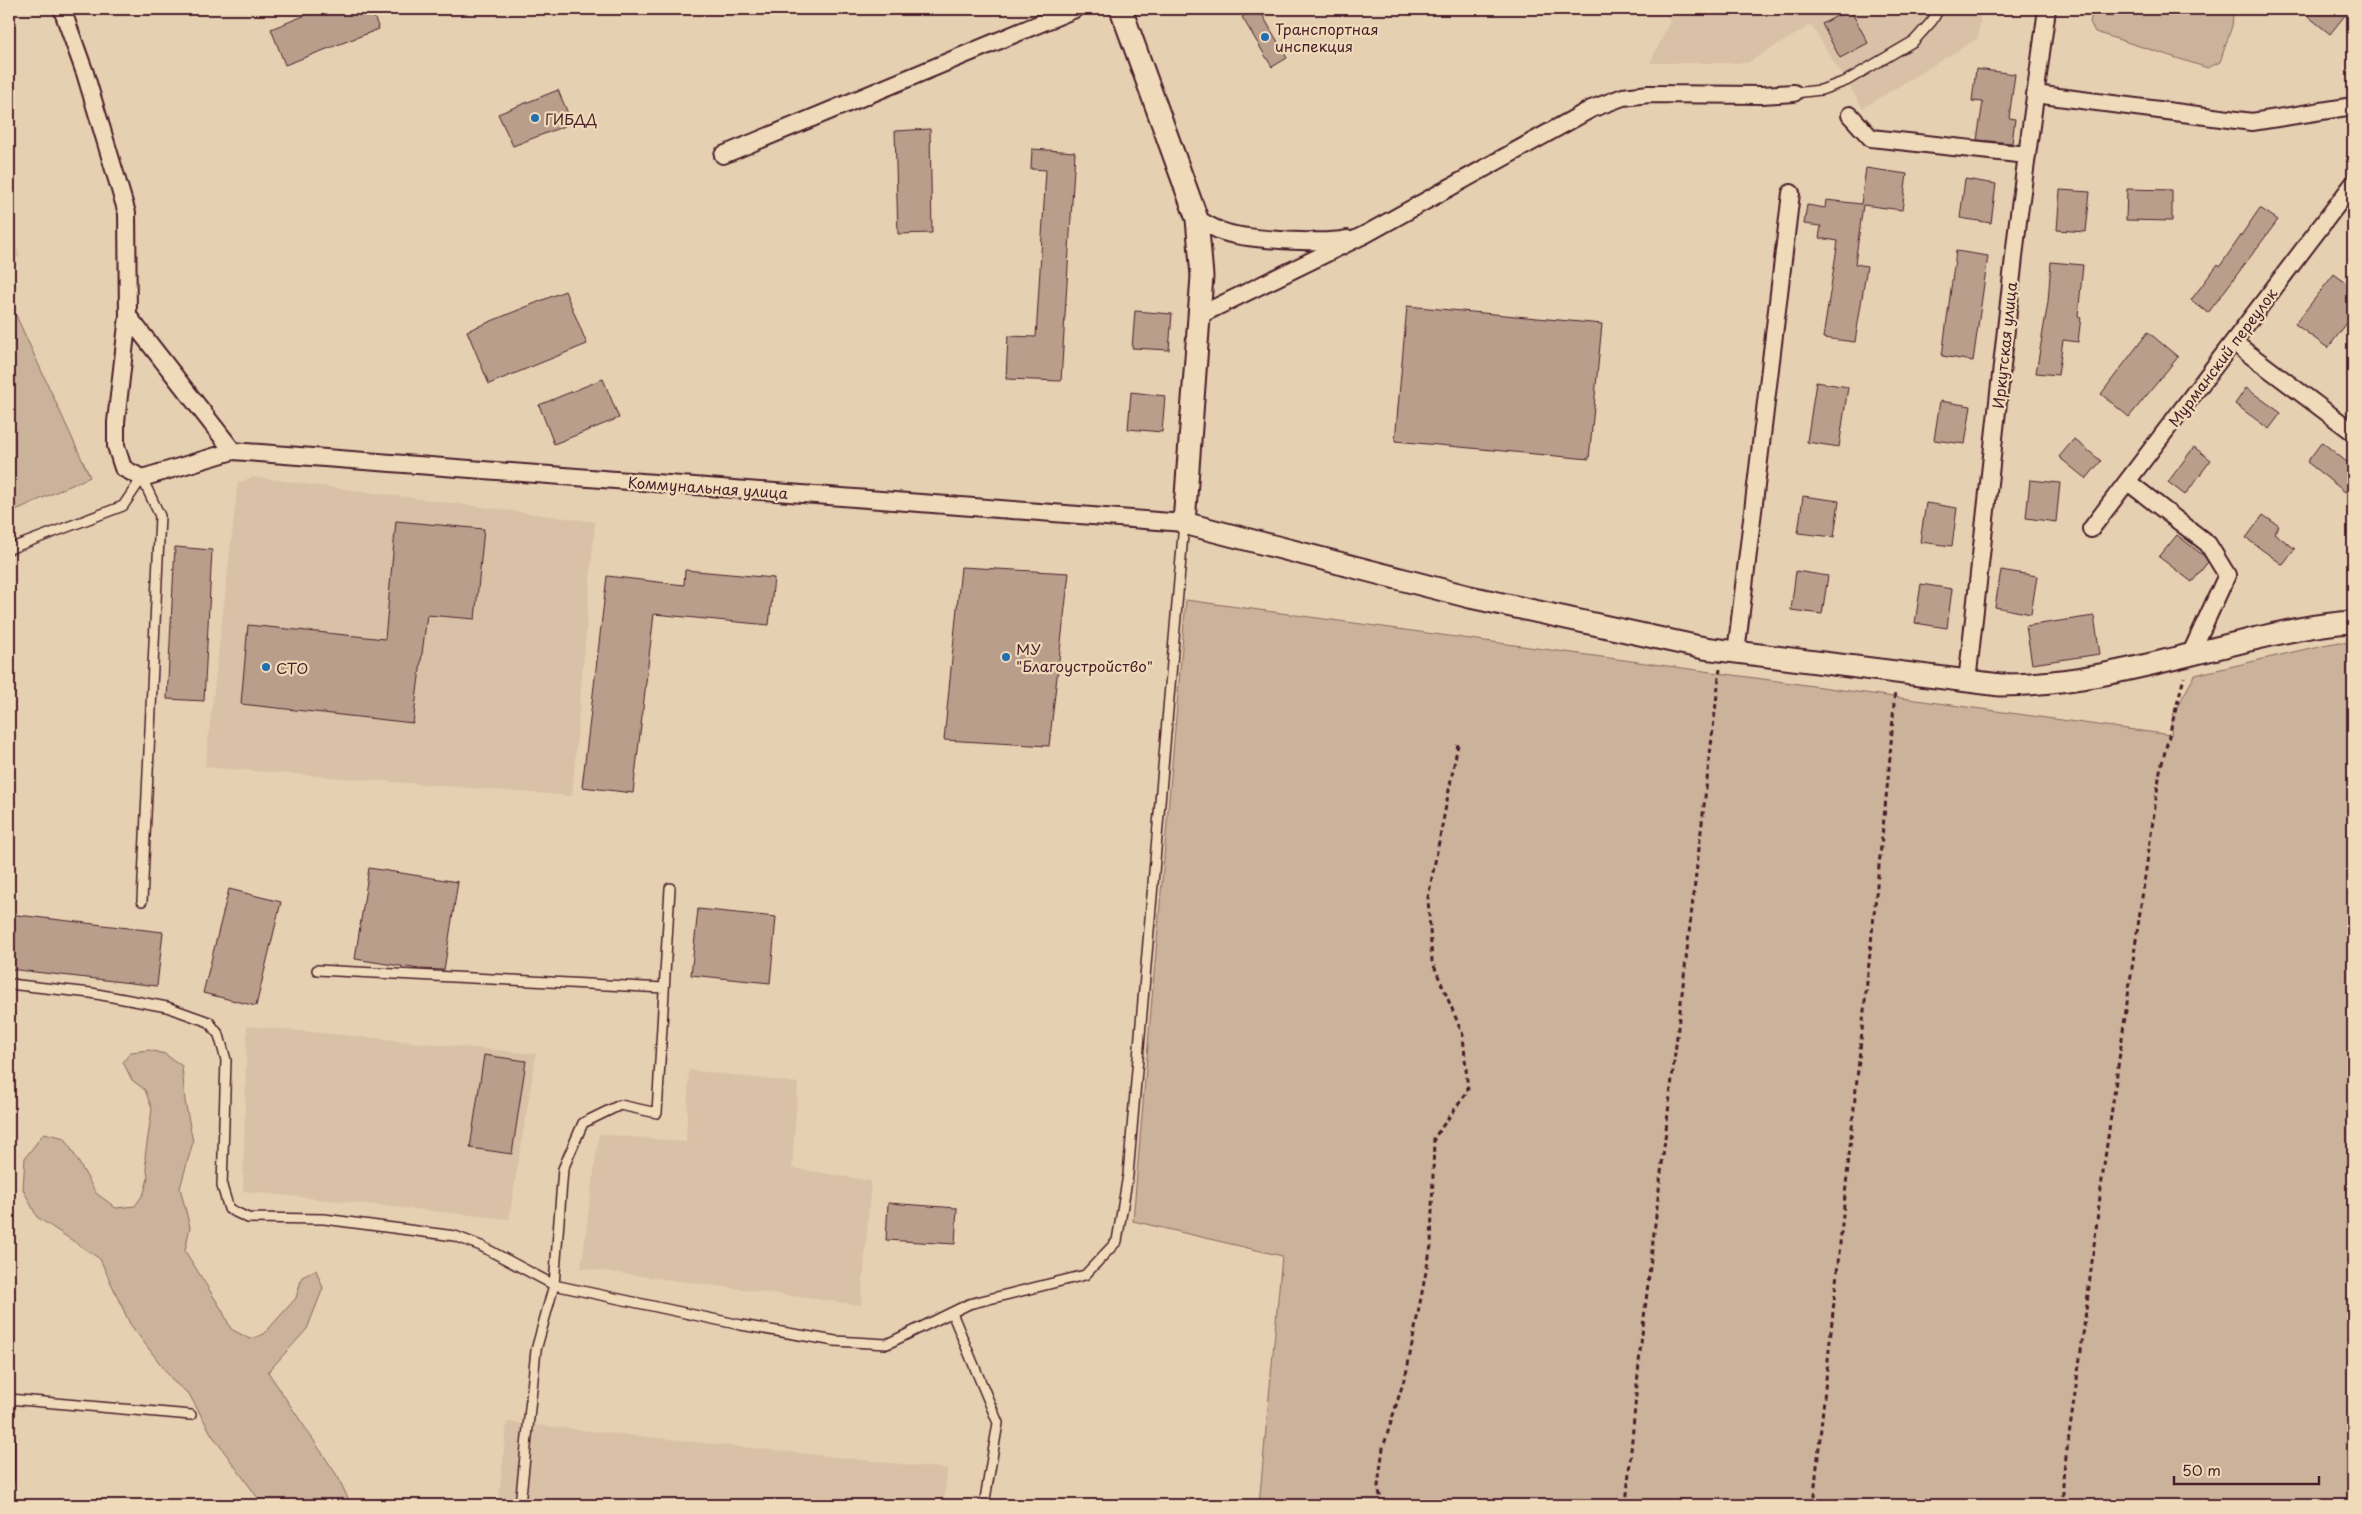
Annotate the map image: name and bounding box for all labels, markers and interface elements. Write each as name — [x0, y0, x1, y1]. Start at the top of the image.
place label: Транспортная инспекция — [1275, 17, 1379, 57]
marker: Транспортная инспекция — [1259, 31, 1271, 43]
place label: ГИБДД — [545, 107, 597, 130]
marker: ГИБДД — [529, 112, 541, 124]
street label: Иркутская улица — [1986, 280, 2022, 410]
street label: Мурманский переулок — [2162, 283, 2282, 431]
street label: Коммунальная улица — [627, 470, 789, 504]
place label: МУ "Благоустройство" — [1016, 637, 1153, 677]
marker: МУ "Благоустройство" — [1000, 651, 1012, 663]
place label: СТО — [276, 656, 308, 679]
marker: СТО — [260, 661, 272, 673]
scale bar — [2174, 1454, 2320, 1486]
text: 50 m — [2182, 1458, 2221, 1481]

